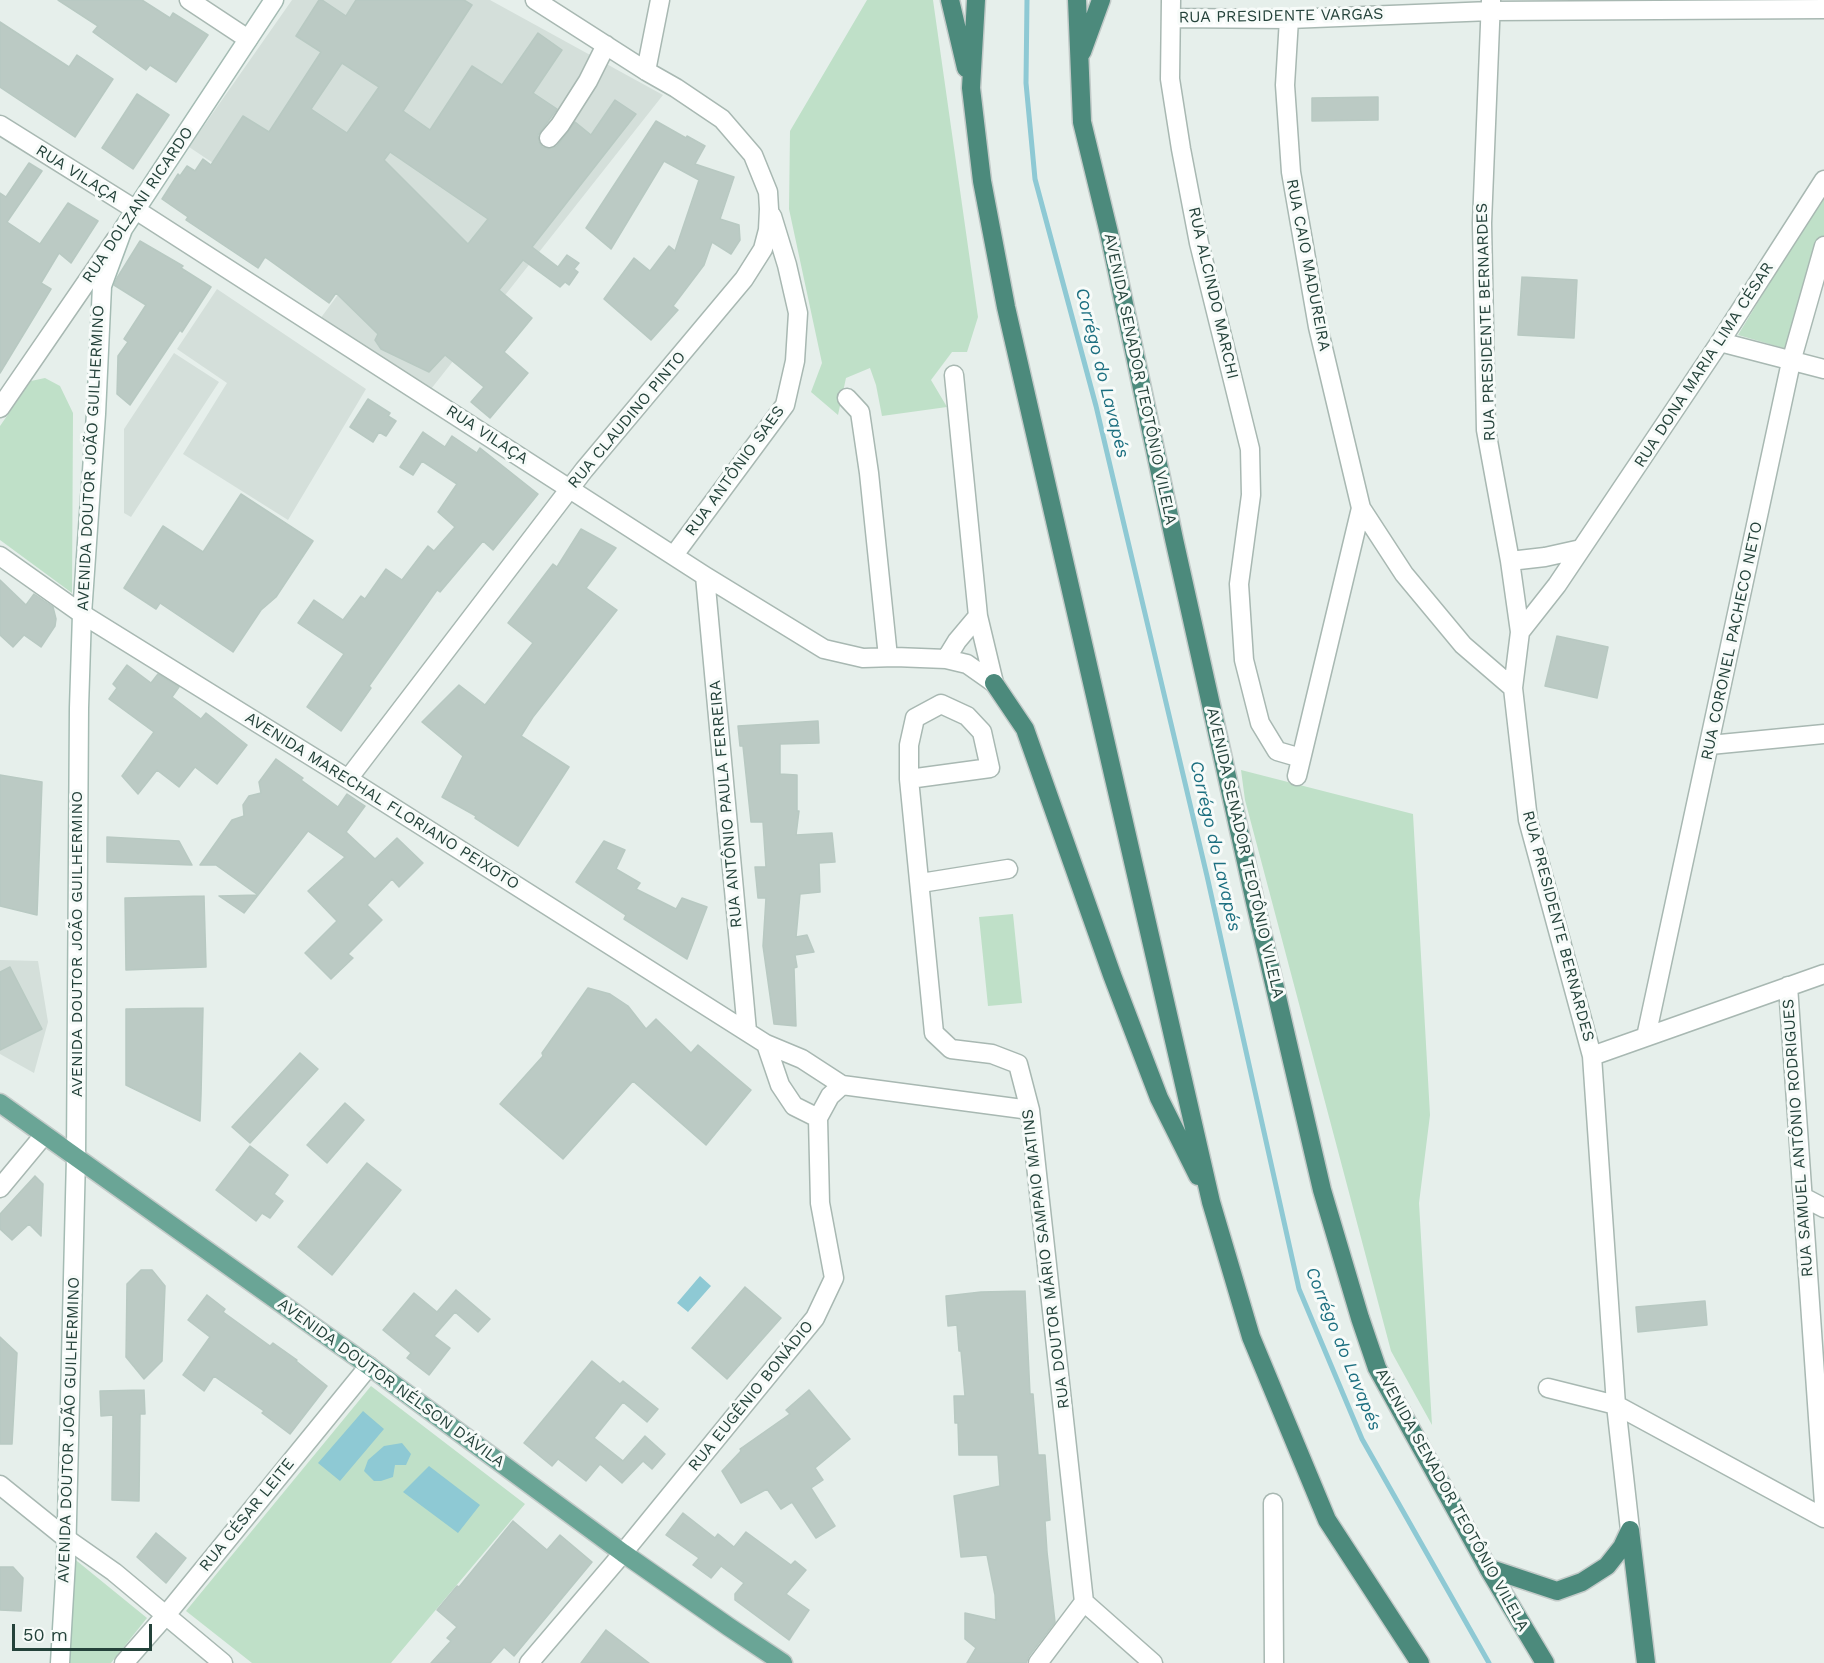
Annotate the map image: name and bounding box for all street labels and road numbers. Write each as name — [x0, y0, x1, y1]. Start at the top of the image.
street label: RUA PRESIDENTE VARGAS — [1178, 5, 1384, 27]
street label: RUA DOLZANI RICARDO — [79, 123, 197, 287]
street label: RUA VILAÇA — [32, 141, 122, 207]
street label: RUA CAIO MADUREIRA — [1282, 177, 1334, 353]
street label: RUA PRESIDENTE BERNARDES — [1472, 203, 1500, 441]
street label: RUA ALCINDO MARCHI — [1184, 205, 1242, 381]
street label: AVENIDA SENADOR TEOTÔNIO VILELA — [1100, 231, 1180, 527]
street label: RUA DONA MARIA LIMA CÉSAR — [1630, 259, 1778, 471]
street label: AVENIDA DOUTOR JOÃO GUILHERMINO — [73, 305, 109, 611]
street label: RUA CLAUDINO PINTO — [564, 348, 690, 492]
street label: RUA VILAÇA — [442, 401, 532, 469]
street label: RUA ANTÔNIO SAES — [681, 402, 789, 540]
street label: RUA CORONEL PACHECO NETO — [1697, 520, 1767, 762]
street label: RUA ANTÔNIO PAULA FERREIRA — [706, 679, 746, 929]
street label: AVENIDA SENADOR TEOTÔNIO VILELA — [1202, 706, 1288, 1000]
street label: AVENIDA MARECHAL FLORIANO PEIXOTO — [241, 708, 523, 894]
street label: AVENIDA DOUTOR JOÃO GUILHERMINO — [67, 791, 87, 1097]
street label: RUA PRESIDENTE BERNARDES — [1518, 808, 1598, 1044]
street label: RUA SAMUEL ANTÔNIO RODRIGUES — [1779, 998, 1817, 1278]
street label: RUA DOUTOR MÁRIO SAMPAIO MATINS — [1018, 1108, 1074, 1410]
street label: AVENIDA DOUTOR JOÃO GUILHERMINO — [54, 1277, 84, 1583]
street label: AVENIDA DOUTOR NÉLSON D'ÁVILA — [274, 1294, 508, 1472]
street label: RUA EUGÊNIO BONÁDIO — [684, 1317, 818, 1475]
street label: AVENIDA SENADOR TEOTÔNIO VILELA — [1371, 1365, 1533, 1635]
street label: RUA CÉSAR LEITE — [196, 1455, 298, 1575]

